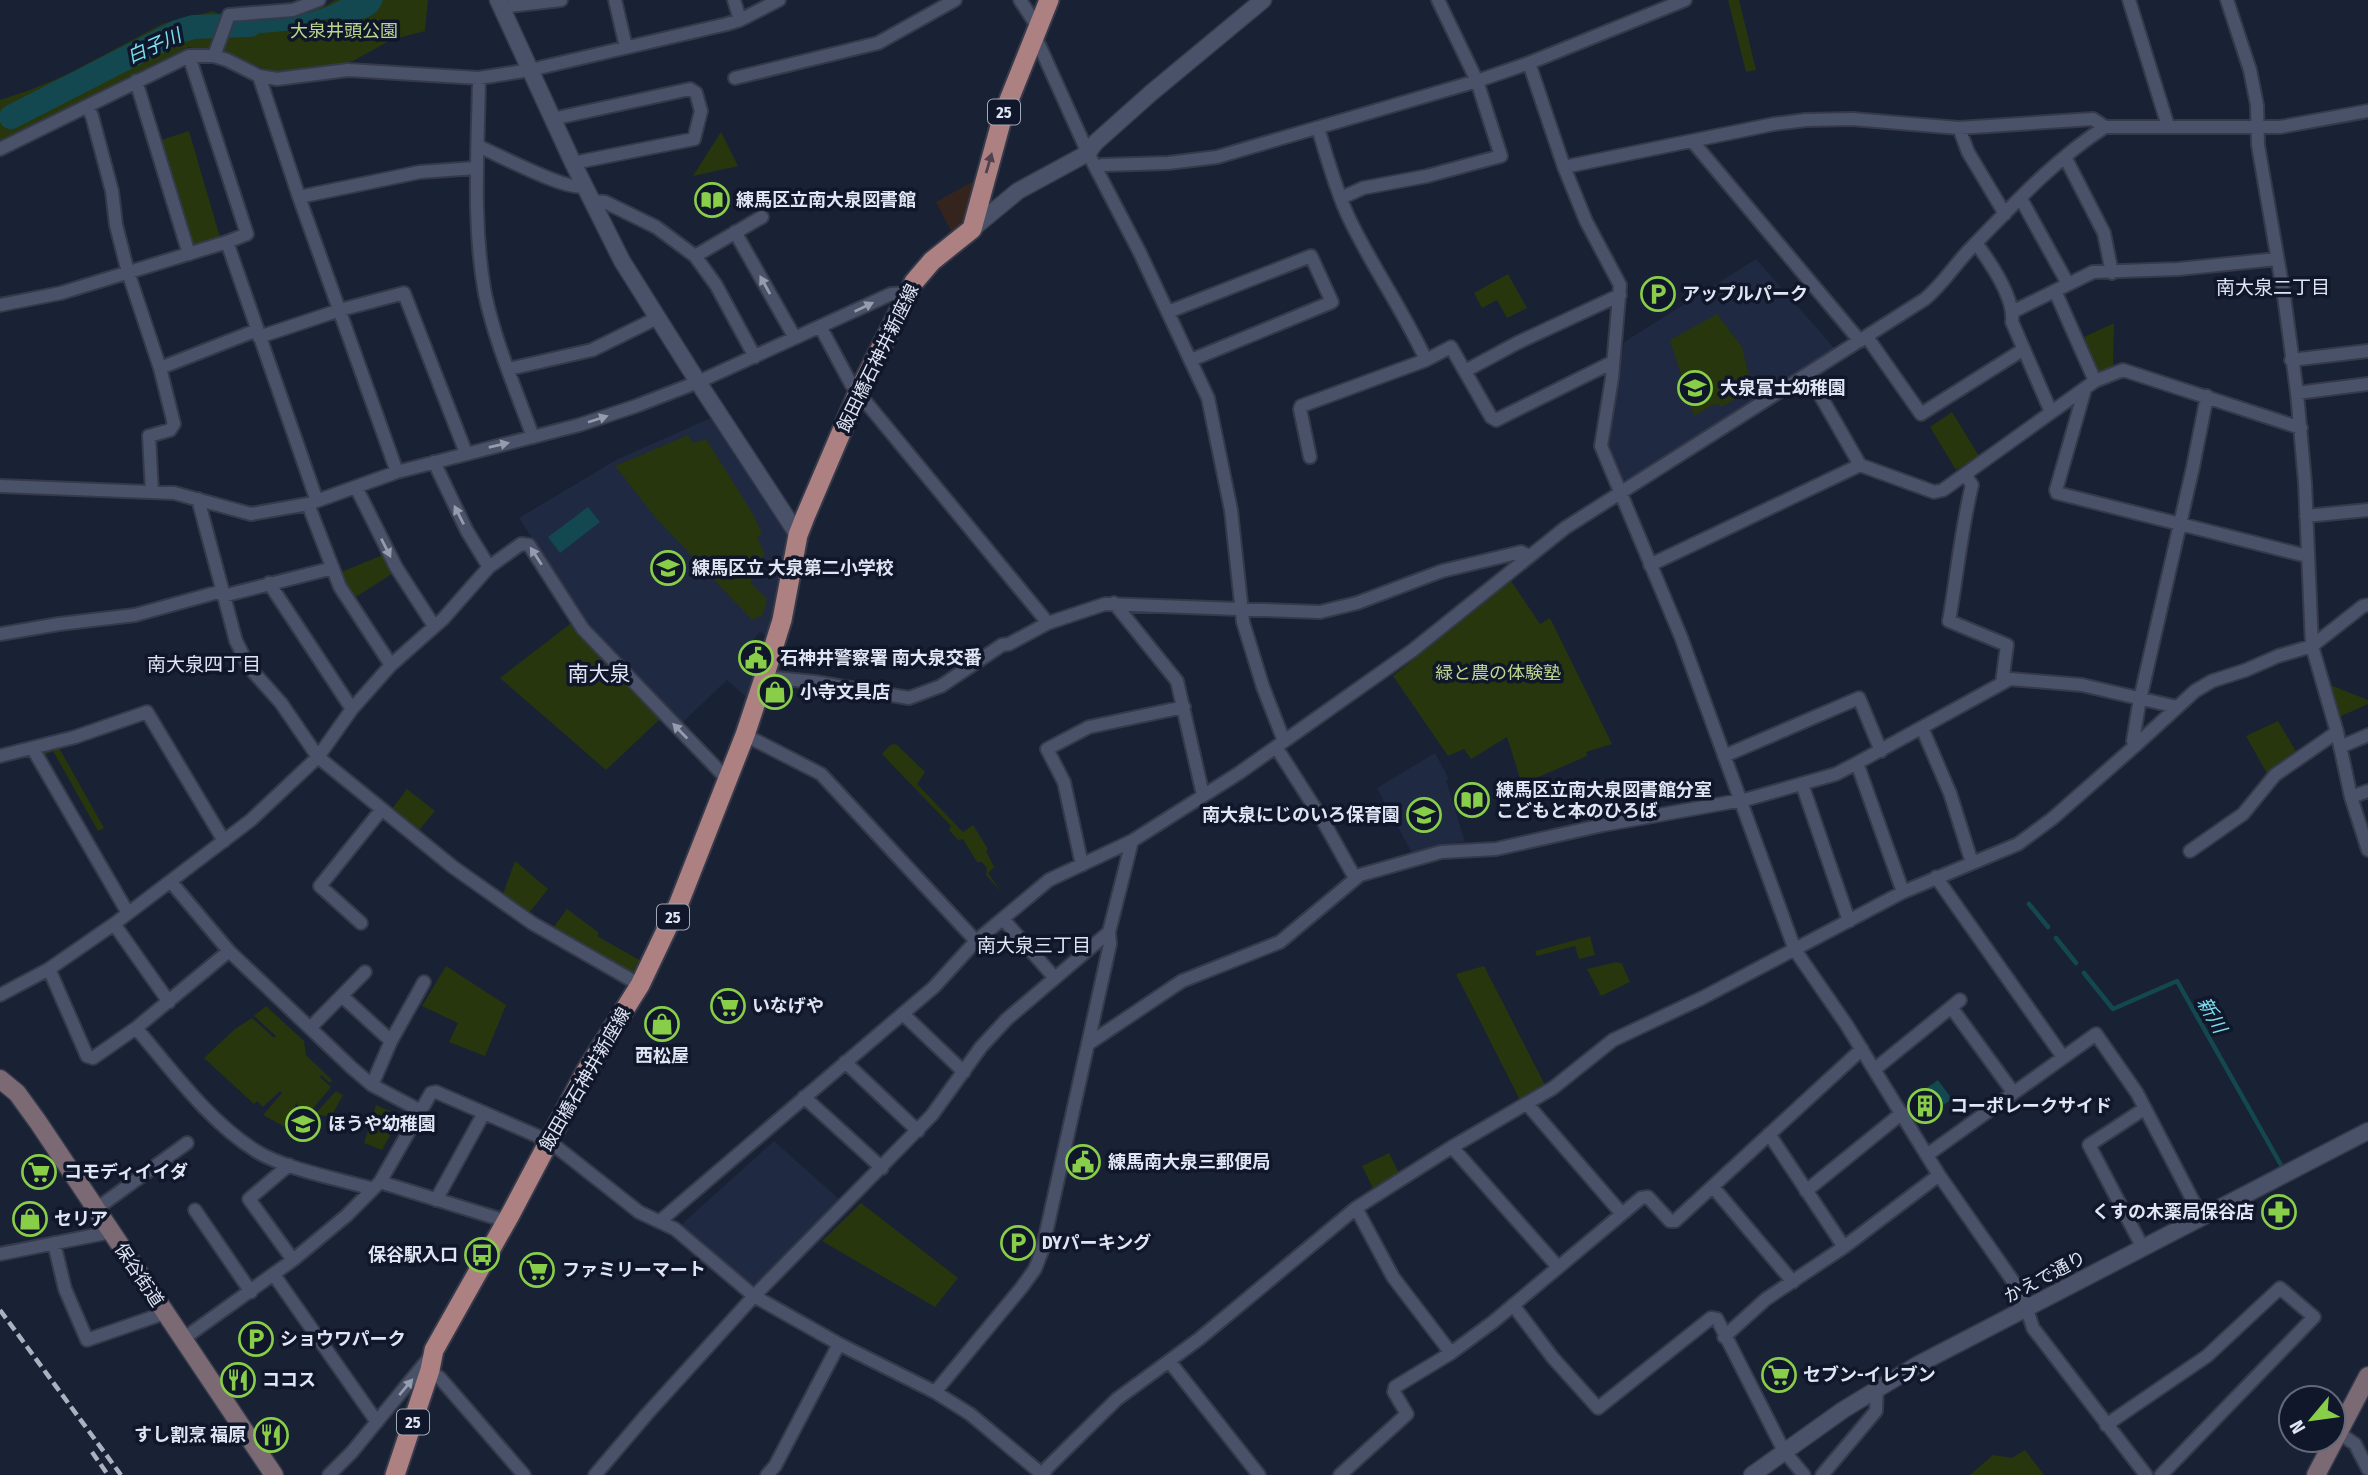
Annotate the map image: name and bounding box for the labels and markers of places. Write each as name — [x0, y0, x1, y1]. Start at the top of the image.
library icon: 練馬区立南大泉図書館 — [693, 181, 731, 219]
place label: 練馬区立南大泉図書館 — [736, 189, 916, 211]
parking icon: アップルパーク — [1639, 275, 1677, 313]
place label: アップルパーク — [1682, 283, 1808, 305]
school or university icon: 大泉富士幼稚園 — [1676, 369, 1714, 407]
place label: 大泉富士幼稚園 — [1720, 377, 1846, 399]
school or university icon: 練馬区立 大泉第二小学校 — [649, 549, 687, 587]
place label: 練馬区立 大泉第二小学校 — [692, 557, 894, 579]
public building icon: 石神井警察署 南大泉交番 — [737, 639, 775, 677]
place label: 石神井警察署 南大泉交番 — [780, 647, 982, 669]
shop icon: 小寺文具店 — [756, 673, 794, 711]
place label: 小寺文具店 — [800, 681, 890, 703]
place label: 練馬区立南大泉図書館分室 こどもと本のひろば — [1496, 779, 1712, 822]
library icon: 練馬区立南大泉図書館分室 こどもと本のひろば — [1453, 781, 1491, 819]
school or university icon: 南大泉にじのいろ保育園 — [1405, 796, 1443, 834]
place label: 南大泉にじのいろ保育園 — [1202, 804, 1400, 826]
supermarket icon: いなげや — [709, 987, 747, 1025]
place label: いなげや — [752, 995, 824, 1017]
shop icon: 西松屋 — [643, 1005, 681, 1043]
place label: 西松屋 — [635, 1045, 689, 1067]
building icon: コーポレークサイド — [1906, 1087, 1944, 1125]
place label: コーポレークサイド — [1950, 1095, 2112, 1117]
school or university icon: ほうや幼稚園 — [284, 1105, 322, 1143]
place label: ほうや幼稚園 — [328, 1113, 436, 1135]
public building icon: 練馬南大泉三郵便局 — [1064, 1143, 1102, 1181]
place label: 練馬南大泉三郵便局 — [1108, 1151, 1270, 1173]
supermarket icon: コモディイイダ — [20, 1153, 58, 1191]
place label: コモディイイダ — [64, 1161, 188, 1183]
pharmacy icon: くすの木薬局保谷店 — [2260, 1193, 2298, 1231]
shop icon: セリア — [11, 1200, 49, 1238]
place label: くすの木薬局保谷店 — [2092, 1201, 2254, 1223]
place label: セリア — [54, 1208, 108, 1230]
parking icon: DYパーキング — [999, 1224, 1037, 1262]
place label: DYパーキング — [1042, 1232, 1151, 1254]
bus stop icon: 保谷駅入口 — [463, 1236, 501, 1274]
place label: 保谷駅入口 — [368, 1244, 458, 1266]
supermarket icon: ファミリーマート — [518, 1251, 556, 1289]
place label: ファミリーマート — [562, 1259, 706, 1281]
parking icon: ショウワパーク — [237, 1320, 275, 1358]
place label: ショウワパーク — [280, 1328, 406, 1350]
supermarket icon: セブン-イレブン — [1760, 1356, 1798, 1394]
restaurant icon: ココス — [219, 1361, 257, 1399]
place label: セブン-イレブン — [1803, 1364, 1936, 1386]
place label: ココス — [262, 1369, 316, 1391]
restaurant icon: すし割烹 福原 — [252, 1416, 290, 1454]
place label: すし割烹 福原 — [134, 1424, 246, 1446]

